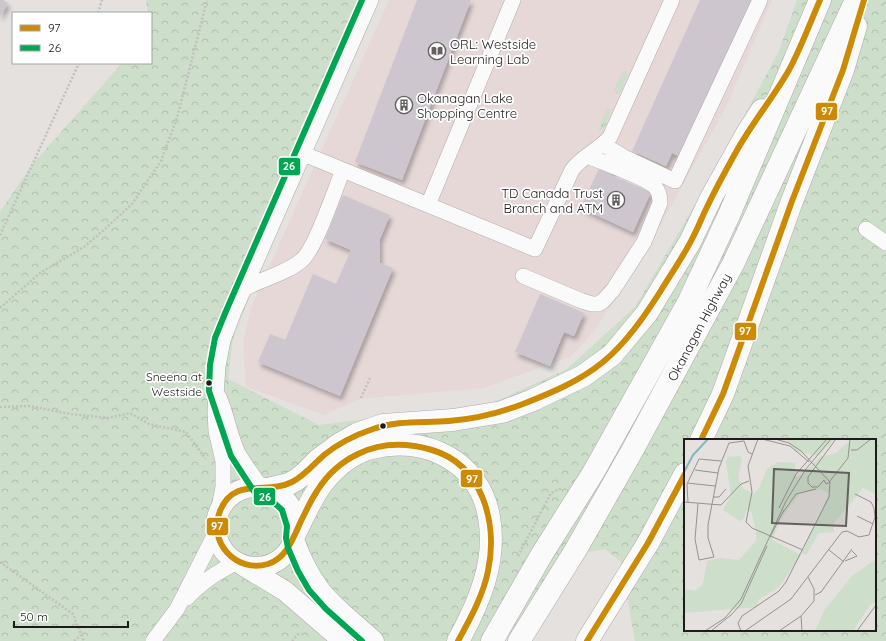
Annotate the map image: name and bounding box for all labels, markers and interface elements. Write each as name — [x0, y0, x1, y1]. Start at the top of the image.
legend — [12, 12, 152, 64]
text: 97 — [48, 20, 61, 35]
place label: ORL: Westside Learning Lab — [450, 36, 536, 67]
text: 26 — [48, 40, 62, 55]
library icon: ORL: Westside Learning Lab — [427, 41, 447, 61]
place label: Okanagan Lake Shopping Centre — [417, 90, 517, 121]
building icon: Okanagan Lake Shopping Centre — [394, 95, 414, 115]
line badge: 97 — [815, 102, 838, 121]
text: 97 — [821, 104, 833, 118]
line badge: 26 — [278, 157, 301, 176]
text: 26 — [283, 159, 295, 173]
place label: TD Canada Trust Branch and ATM — [501, 185, 603, 216]
building icon: TD Canada Trust Branch and ATM — [606, 190, 626, 210]
street label: Okanagan Highway — [664, 270, 734, 384]
line badge: 97 — [734, 322, 757, 341]
text: 97 — [739, 324, 751, 338]
place label: Sneena at Westside — [146, 369, 202, 399]
marker: Sneena at Westside — [204, 378, 214, 388]
unlabelled marker — [378, 421, 388, 431]
inset map — [684, 439, 876, 631]
line badge: 97 — [460, 469, 483, 488]
text: 97 — [466, 472, 478, 486]
line badge: 26 — [253, 487, 276, 506]
text: 26 — [259, 490, 271, 504]
line badge: 97 — [206, 517, 229, 536]
text: 97 — [211, 519, 223, 533]
scale bar — [14, 603, 128, 629]
text: 50 m — [20, 609, 48, 624]

